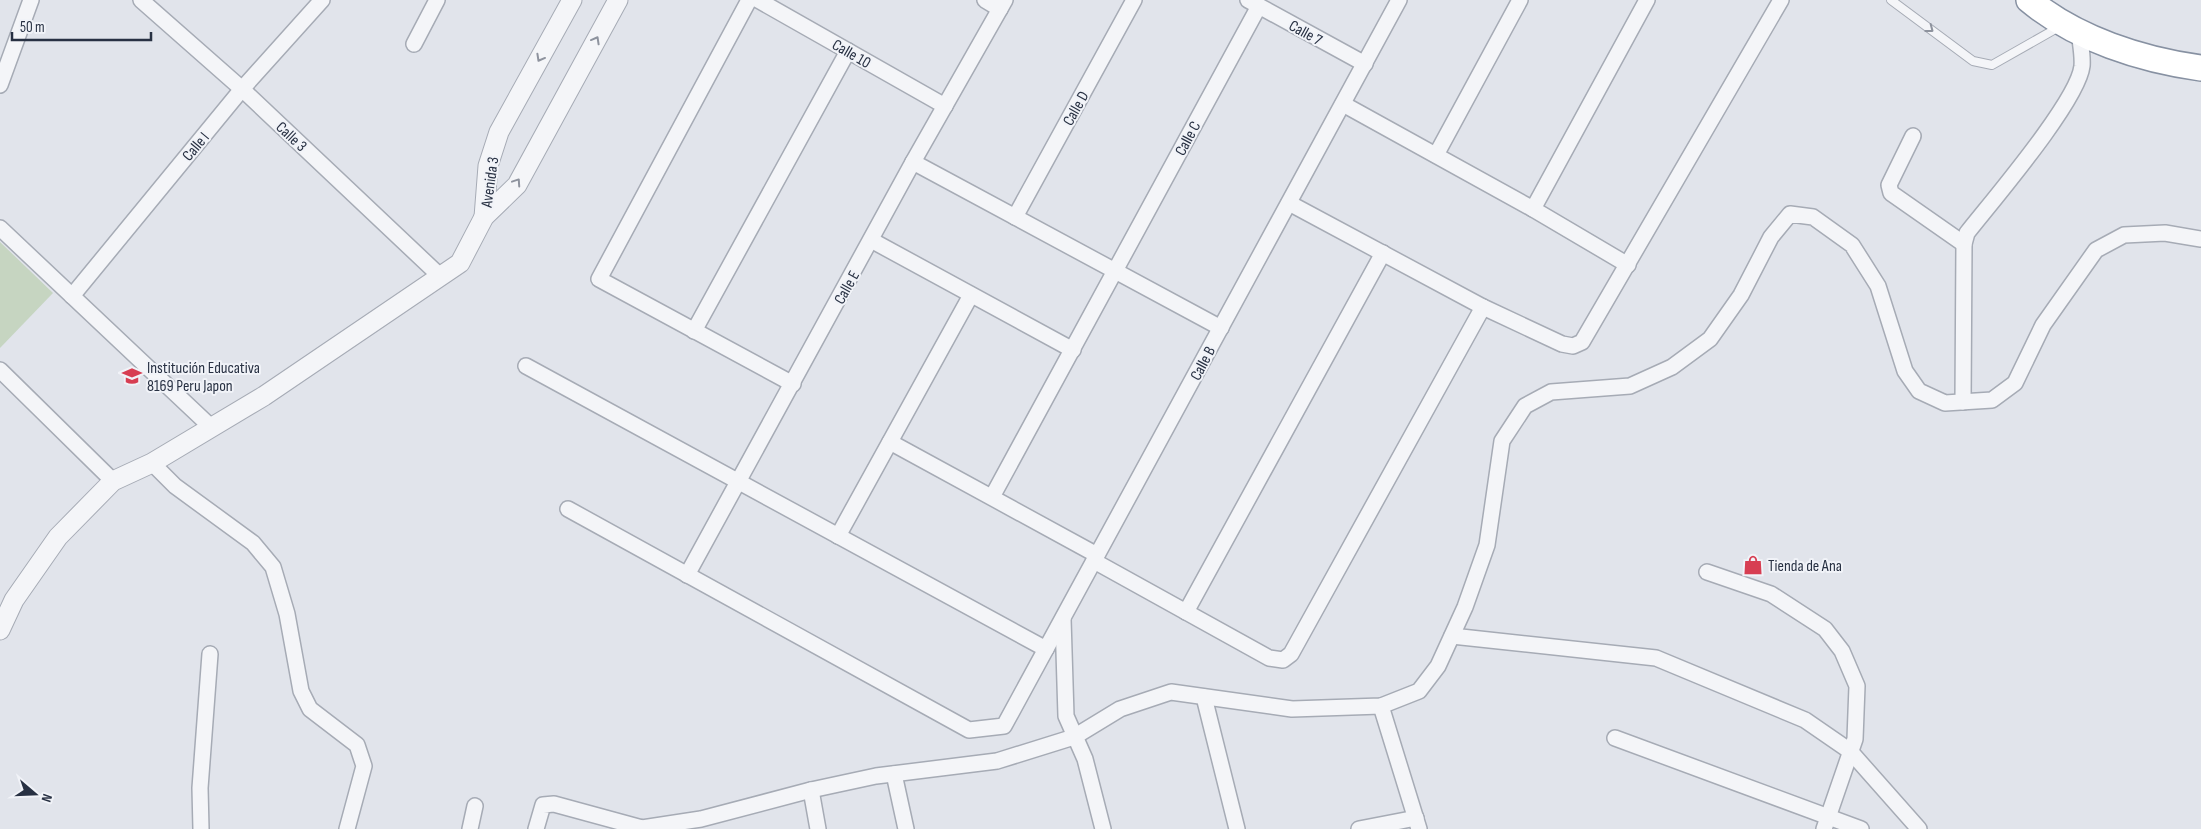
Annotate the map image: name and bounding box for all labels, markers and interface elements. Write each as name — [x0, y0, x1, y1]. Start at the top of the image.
scale bar — [12, 10, 151, 42]
street label: Calle 7 — [1285, 17, 1326, 50]
text: 50 m — [20, 18, 45, 37]
one-way arrow — [1925, 23, 1934, 32]
one-way arrow — [590, 36, 600, 45]
street label: Calle 10 — [829, 36, 874, 73]
one-way arrow — [536, 53, 546, 62]
street label: Calle D — [1059, 88, 1094, 129]
street label: Calle 3 — [272, 118, 310, 156]
street label: Calle C — [1171, 118, 1205, 159]
street label: Calle I — [179, 129, 214, 165]
street label: Avenida 3 — [477, 156, 503, 210]
one-way arrow — [511, 178, 521, 187]
street label: Calle E — [830, 268, 864, 308]
street label: Calle B — [1187, 343, 1220, 384]
place label: Institución Educativa 8169 Peru Japon — [147, 359, 260, 396]
school or university icon: Institución Educativa 8169 Peru Japon — [121, 365, 143, 387]
shop icon: Tienda de Ana — [1742, 554, 1764, 576]
place label: Tienda de Ana — [1768, 557, 1842, 576]
north arrow — [10, 769, 60, 819]
text: N — [38, 792, 56, 804]

